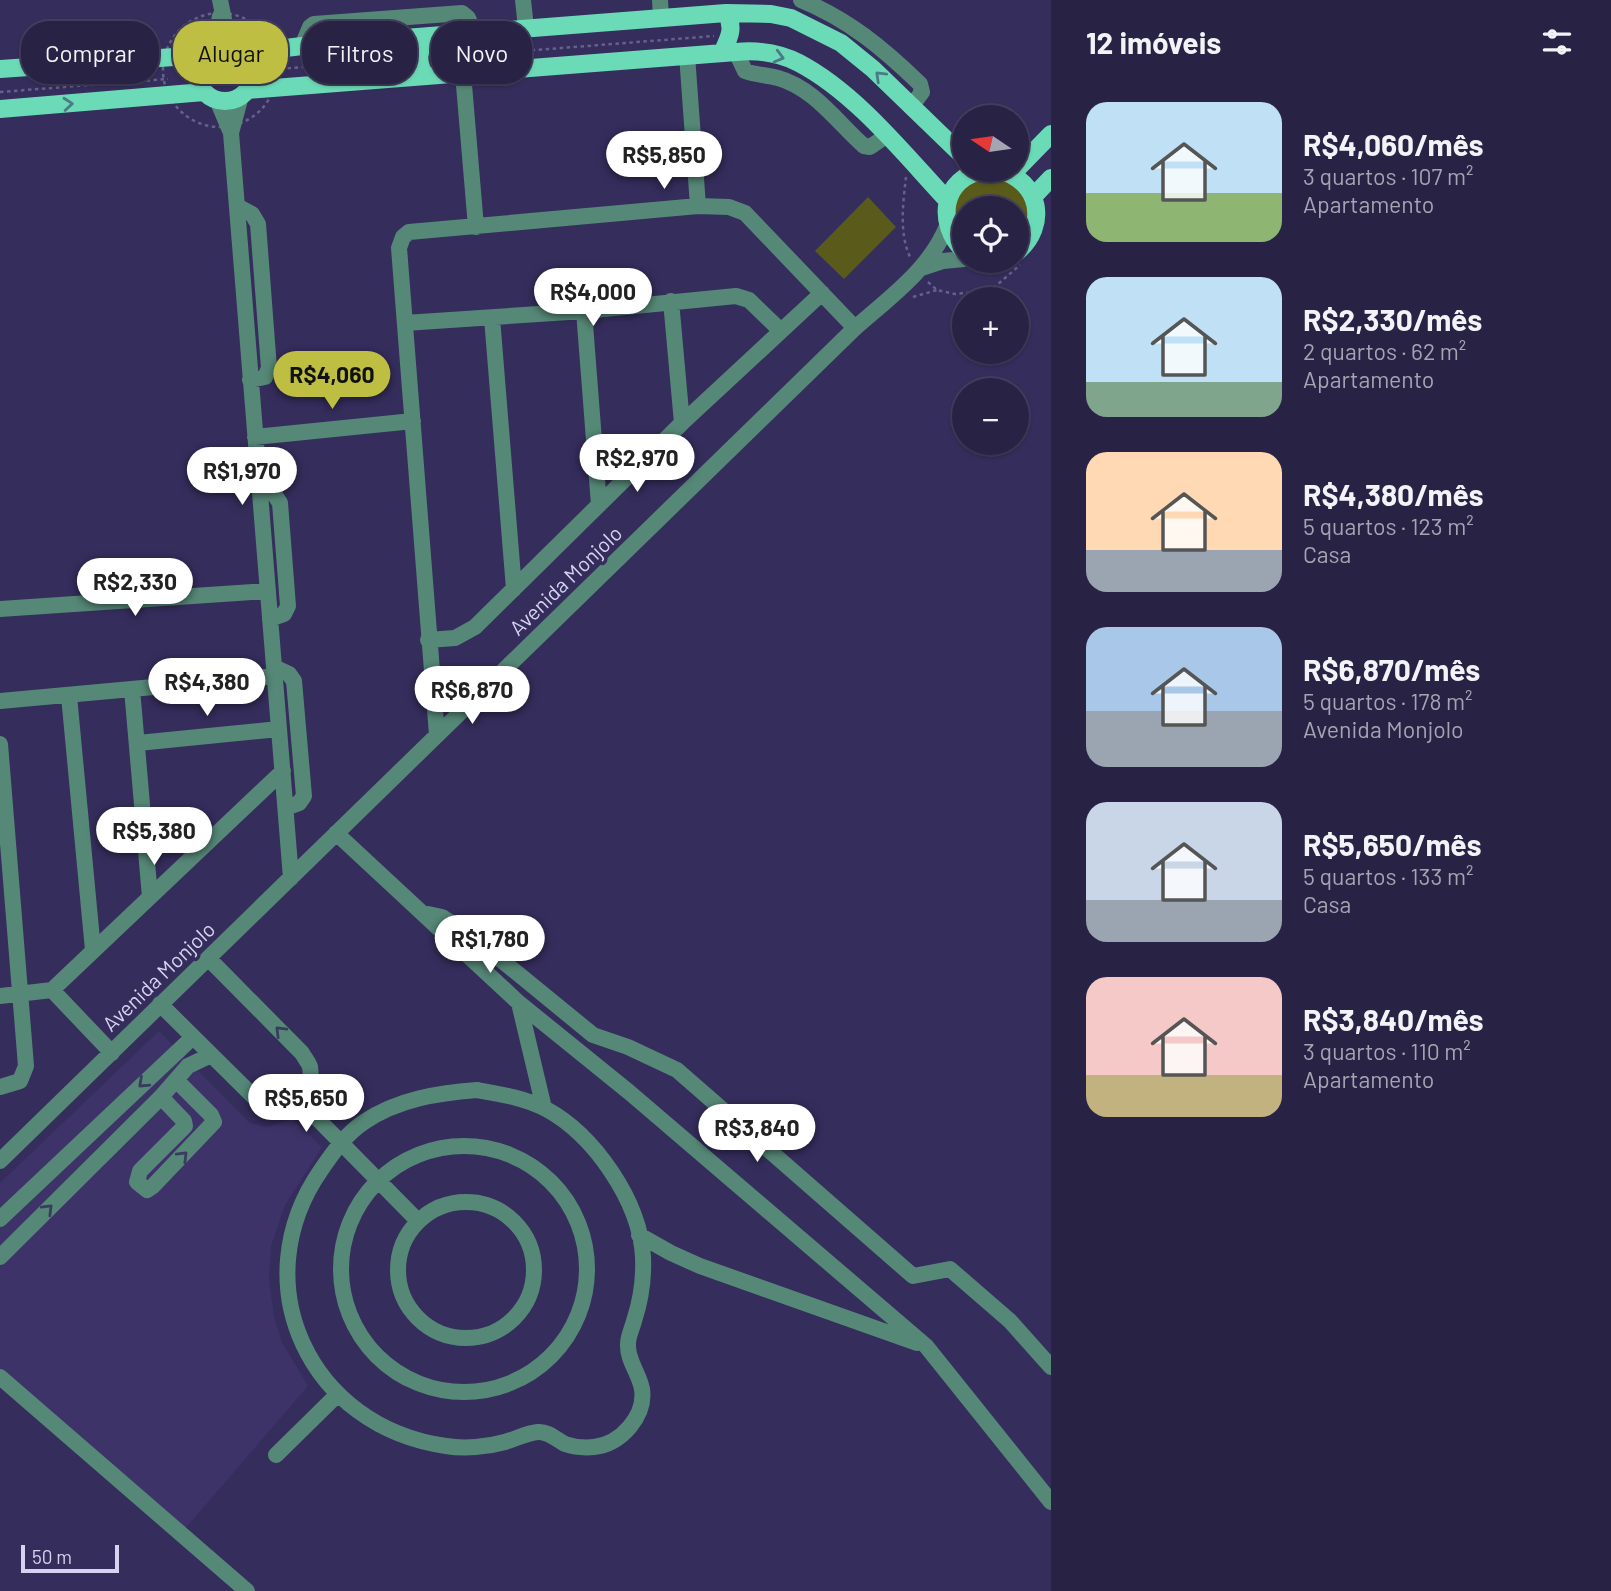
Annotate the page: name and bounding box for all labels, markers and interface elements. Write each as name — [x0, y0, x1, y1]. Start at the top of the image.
chip: Comprar — [21, 21, 159, 84]
chip: Alugar — [173, 21, 288, 84]
chip: Filtros — [302, 21, 417, 84]
chip: Novo — [431, 21, 532, 84]
icon: filters — [1538, 23, 1576, 61]
text: 12 imóveis — [1086, 24, 1221, 60]
one-way arrow — [773, 48, 785, 63]
one-way arrow — [875, 72, 888, 85]
one-way arrow — [63, 97, 74, 112]
north arrow — [952, 105, 1029, 182]
map controls — [952, 105, 1029, 455]
text: R$4,060/mês — [1303, 126, 1484, 162]
icon: home — [1142, 130, 1226, 214]
pin: R$5,850 — [599, 132, 729, 191]
text: R$5,850 — [622, 140, 706, 168]
text: 3 quartos · 107 m² — [1303, 162, 1474, 190]
text: Apartamento — [1303, 190, 1434, 218]
button: locate — [952, 196, 1029, 273]
pin: R$4,000 — [528, 268, 658, 328]
text: R$4,000 — [550, 277, 636, 305]
button: + — [952, 287, 1029, 364]
text: R$2,330/mês — [1303, 301, 1482, 337]
icon: home — [1142, 305, 1226, 389]
text: 2 quartos · 62 m² — [1303, 337, 1466, 365]
pin: R$4,060 — [267, 352, 397, 411]
text: R$4,060 — [289, 360, 375, 388]
text: Apartamento — [1303, 365, 1434, 393]
button: − — [952, 378, 1029, 455]
pin: R$2,970 — [572, 434, 702, 494]
text: R$2,970 — [596, 443, 678, 471]
pin: R$1,970 — [177, 448, 307, 507]
text: R$1,970 — [203, 456, 281, 484]
text: R$4,380/mês — [1303, 476, 1484, 512]
icon: home — [1142, 480, 1226, 564]
text: 5 quartos · 123 m² — [1303, 512, 1474, 540]
street label: Avenida Monjolo — [504, 520, 626, 640]
text: Casa — [1303, 540, 1351, 568]
pin: R$2,330 — [70, 558, 200, 618]
text: R$2,330 — [93, 567, 177, 595]
text: R$6,870/mês — [1303, 651, 1480, 687]
icon: home — [1142, 655, 1226, 739]
pin: R$4,380 — [142, 658, 272, 718]
pin: R$6,870 — [407, 666, 537, 726]
text: R$4,380 — [164, 667, 250, 695]
text: R$6,870 — [431, 675, 513, 703]
text: 5 quartos · 178 m² — [1303, 687, 1473, 715]
text: Avenida Monjolo — [1303, 715, 1464, 743]
pin: R$5,380 — [89, 808, 219, 867]
text: R$5,380 — [112, 816, 196, 844]
text: R$5,650/mês — [1303, 826, 1482, 862]
icon: home — [1142, 830, 1226, 914]
text: 5 quartos · 133 m² — [1303, 862, 1473, 890]
text: Casa — [1303, 890, 1351, 918]
street label: Avenida Monjolo — [97, 916, 219, 1036]
pin: R$1,780 — [425, 916, 555, 975]
text: R$1,780 — [451, 924, 529, 952]
text: R$3,840/mês — [1303, 1001, 1484, 1037]
icon: home — [1142, 1005, 1226, 1089]
one-way arrow — [276, 1026, 289, 1039]
text: 3 quartos · 110 m² — [1303, 1037, 1471, 1065]
text: Apartamento — [1303, 1065, 1434, 1093]
pin: R$5,650 — [241, 1074, 371, 1134]
one-way arrow — [138, 1075, 151, 1087]
text: R$5,650 — [264, 1083, 348, 1111]
pin: R$3,840 — [692, 1104, 822, 1164]
text: R$3,840 — [714, 1113, 800, 1141]
one-way arrow — [175, 1152, 187, 1164]
one-way arrow — [40, 1204, 53, 1217]
scale bar — [21, 1542, 119, 1574]
text: 50 m — [32, 1545, 72, 1568]

